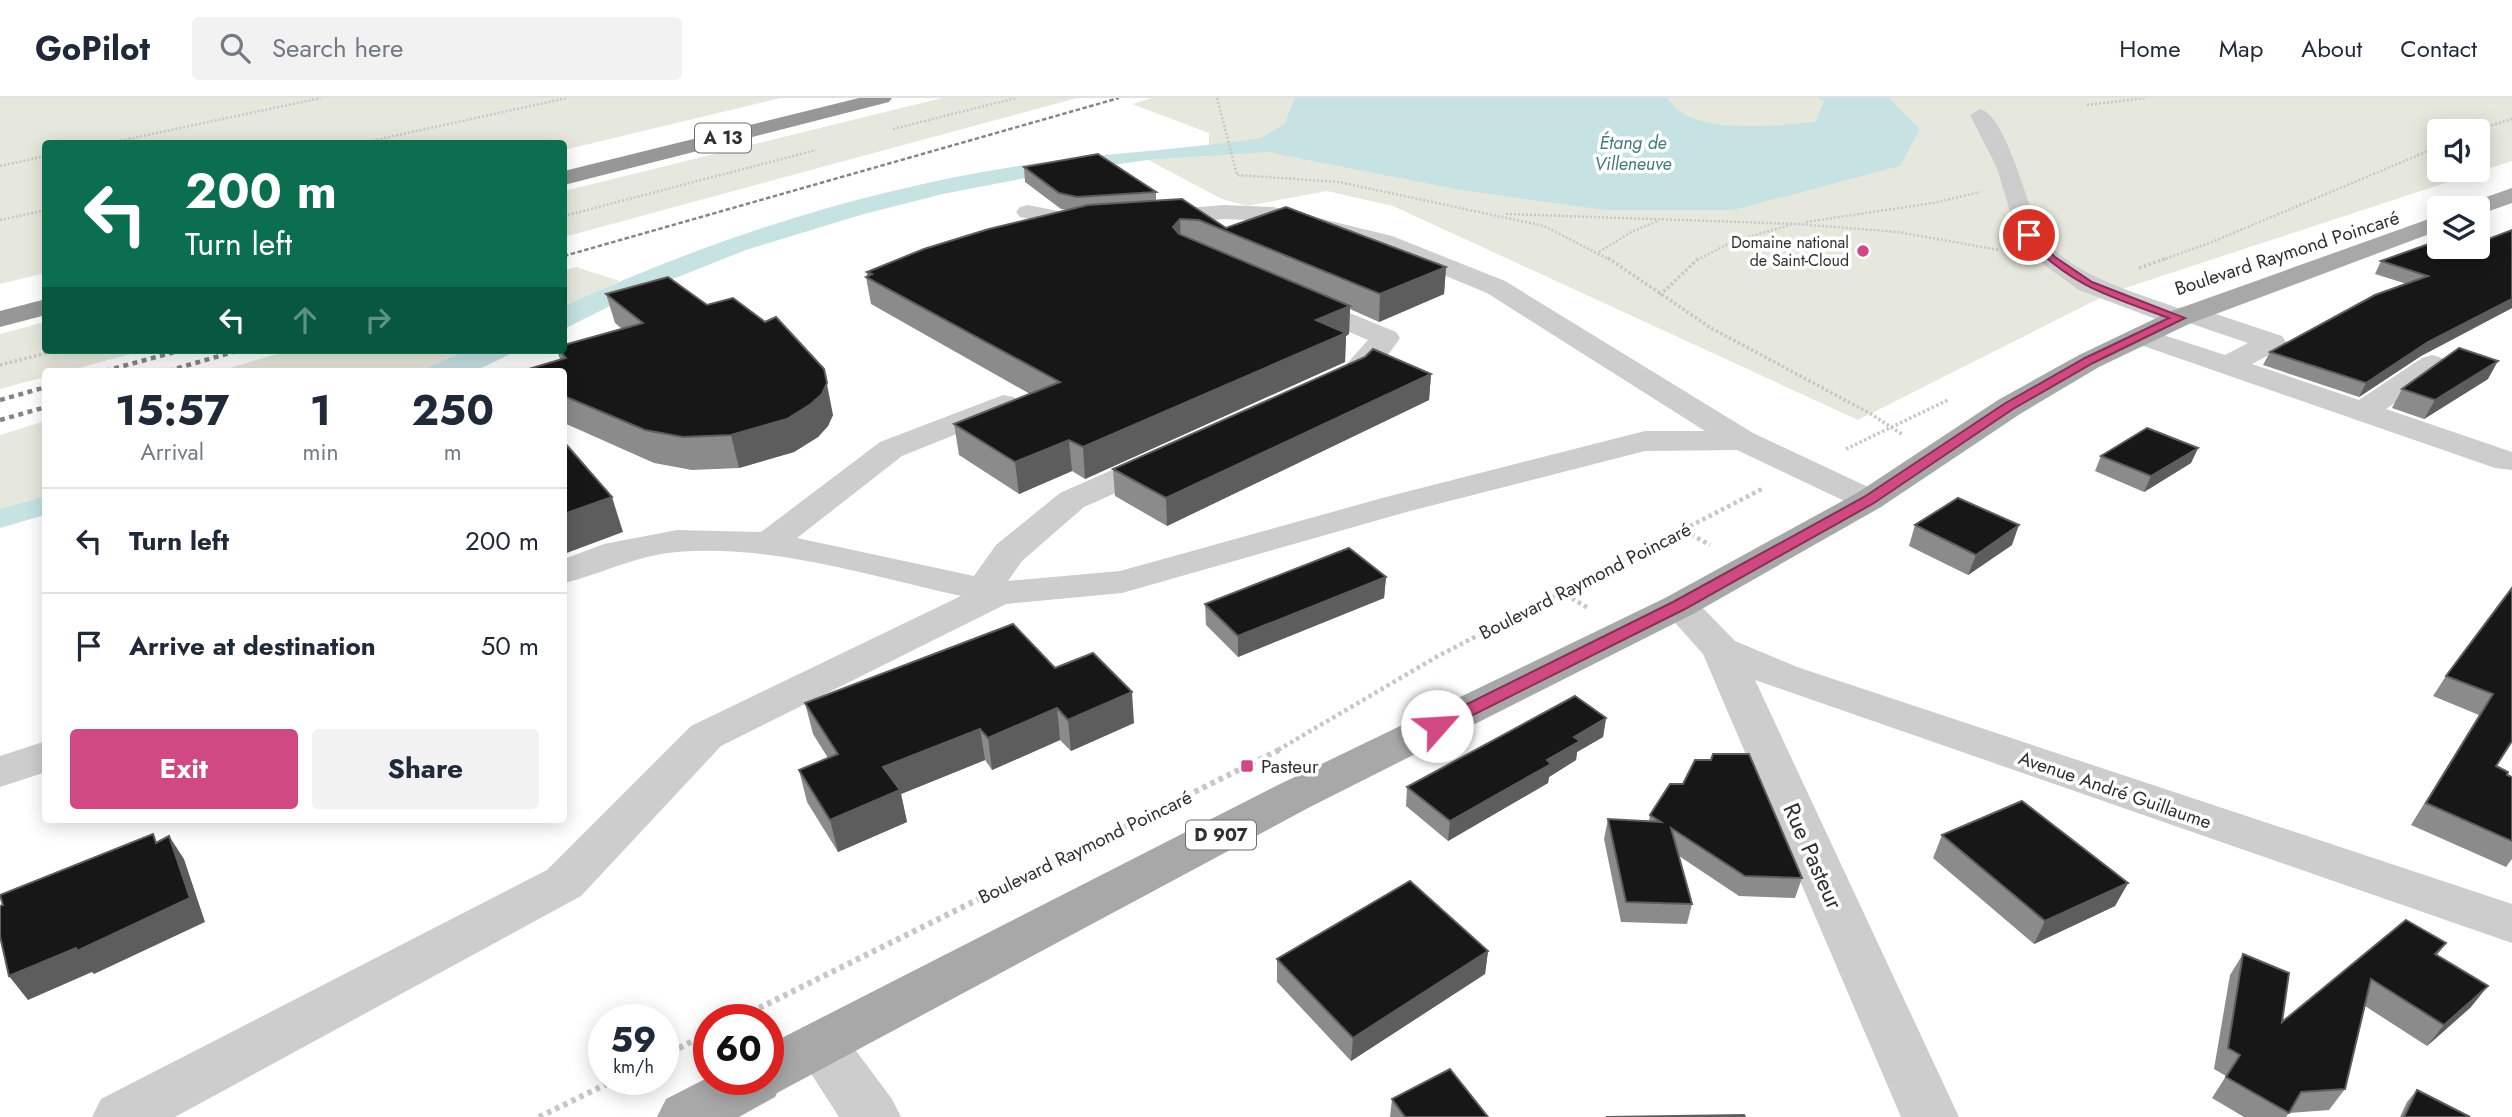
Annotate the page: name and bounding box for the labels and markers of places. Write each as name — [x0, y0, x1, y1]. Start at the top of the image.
pin — [1999, 205, 2059, 265]
place label: Domaine national de Saint-Cloud — [1731, 231, 1849, 272]
marker: Domaine national de Saint-Cloud — [1855, 243, 1871, 259]
place label: Pasteur — [1261, 753, 1319, 780]
marker: Pasteur — [1239, 758, 1255, 774]

